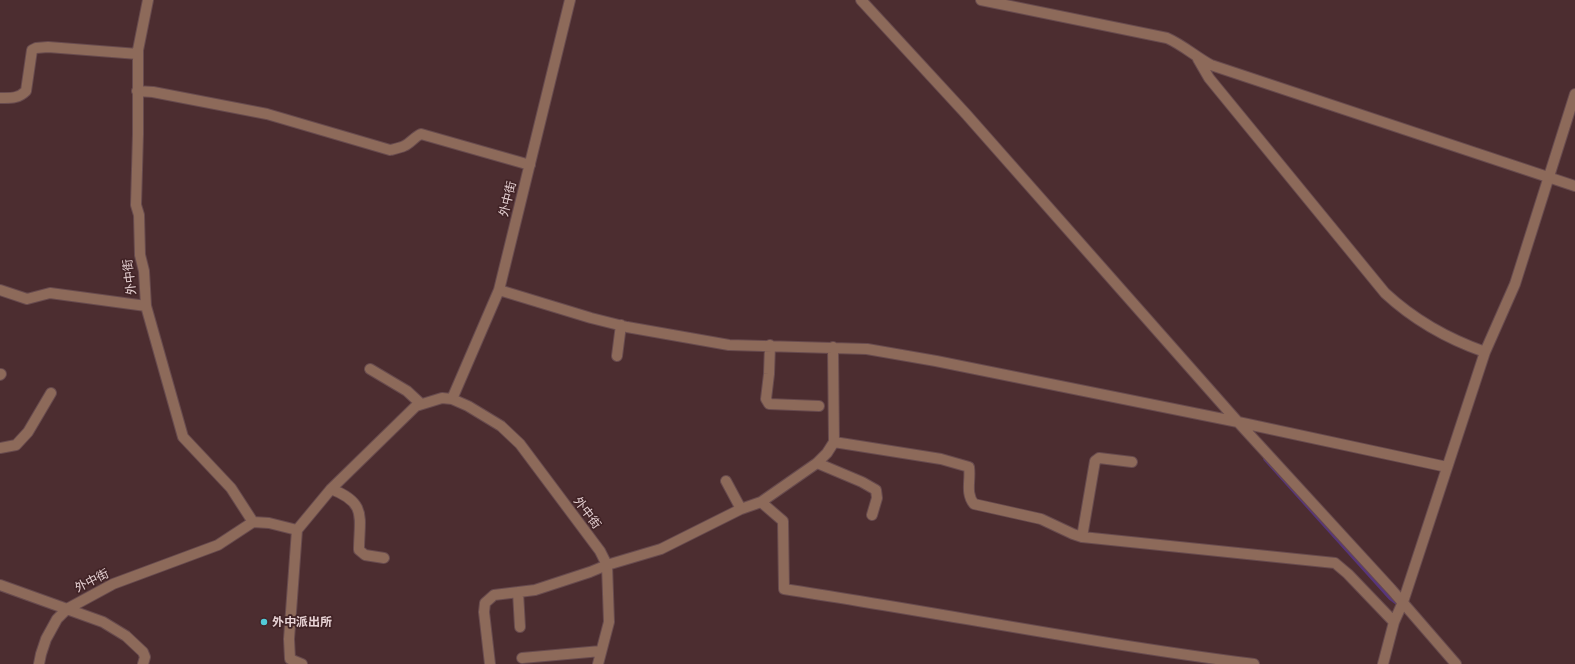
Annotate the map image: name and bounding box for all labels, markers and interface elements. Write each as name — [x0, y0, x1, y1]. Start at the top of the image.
street label: 外中街 — [497, 180, 519, 218]
street label: 外中街 — [121, 258, 139, 296]
street label: 外中街 — [570, 494, 604, 532]
street label: 外中街 — [73, 566, 111, 596]
place label: 外中派出所 — [272, 615, 332, 629]
marker: 外中派出所 — [259, 617, 269, 627]

